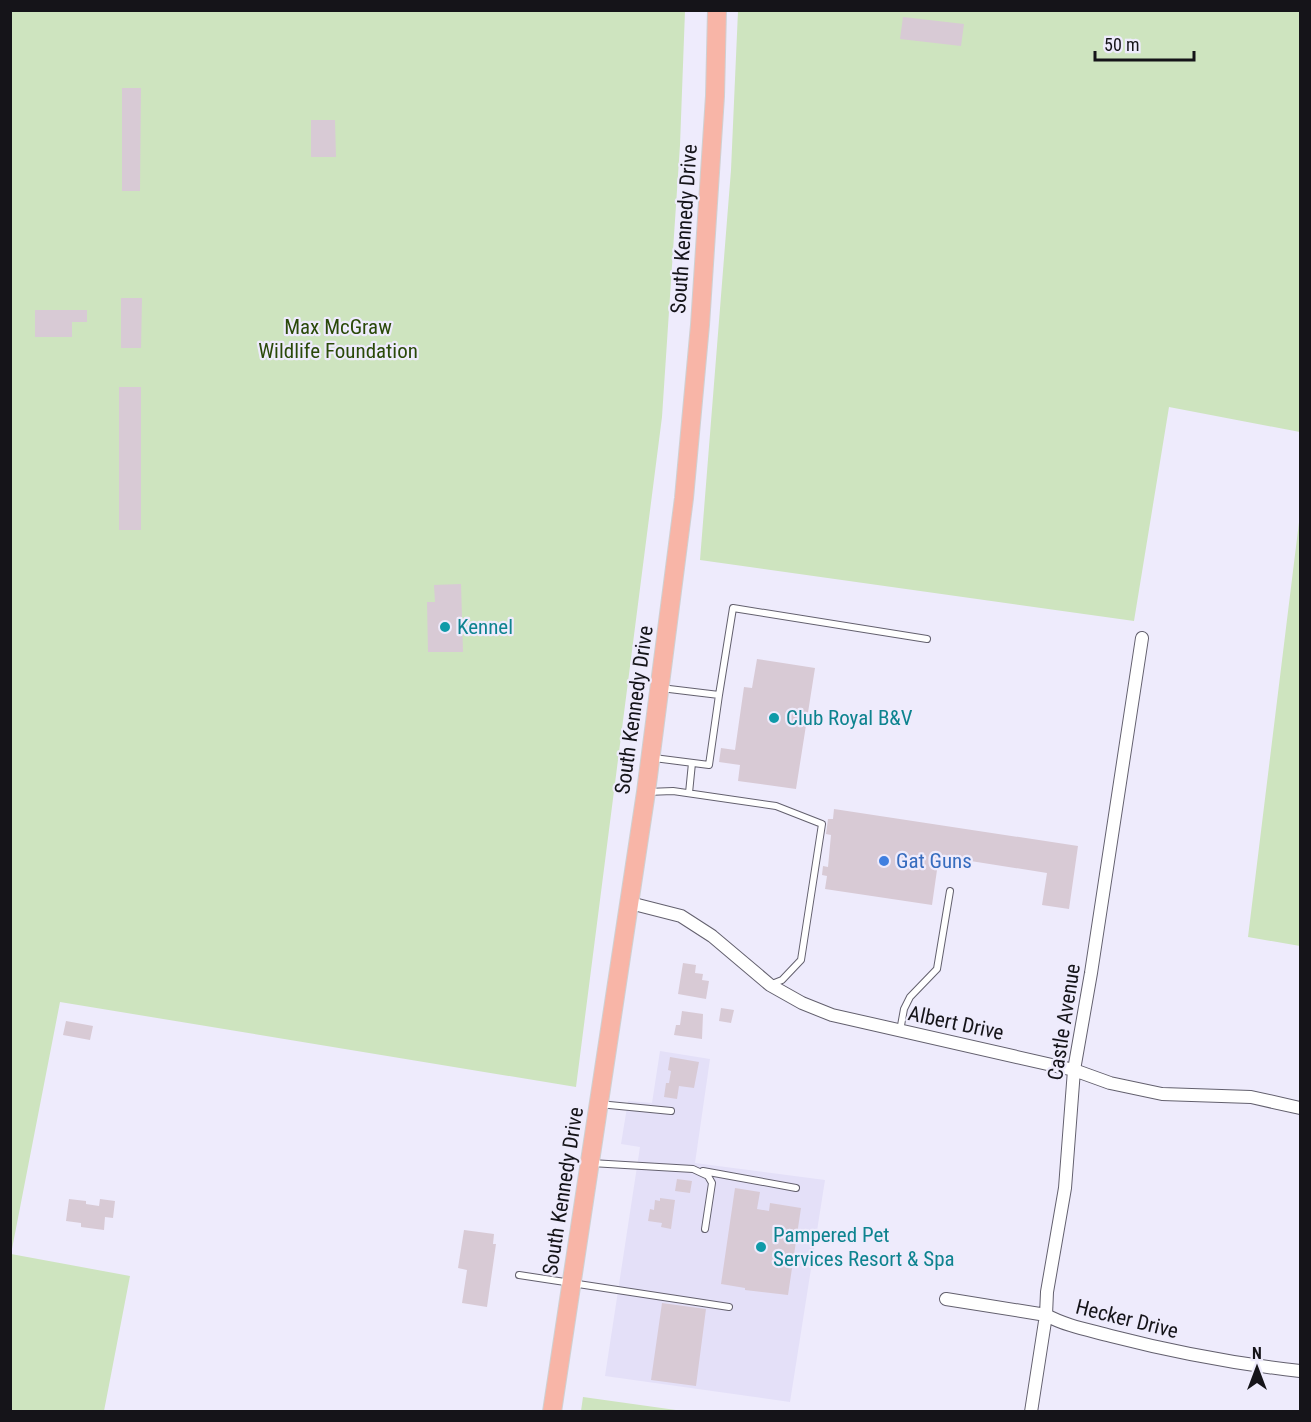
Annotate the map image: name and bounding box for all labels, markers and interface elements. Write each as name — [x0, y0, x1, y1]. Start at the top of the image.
scale bar — [1095, 24, 1194, 62]
text: 50 m — [1104, 34, 1139, 55]
street label: South Kennedy Drive — [666, 143, 702, 315]
park label: Max McGraw Wildlife Foundation — [258, 315, 418, 363]
place label: Kennel — [457, 615, 513, 639]
marker: Kennel — [438, 620, 452, 634]
street label: South Kennedy Drive — [610, 624, 658, 796]
place label: Club Royal B&V — [786, 706, 913, 730]
marker: Club Royal B&V — [767, 711, 781, 725]
place label: Gat Guns — [896, 849, 972, 873]
marker: Gat Guns — [877, 854, 891, 868]
street label: Castle Avenue — [1043, 962, 1085, 1082]
street label: Albert Drive — [906, 1001, 1006, 1045]
street label: South Kennedy Drive — [538, 1105, 588, 1277]
place label: Pampered Pet Services Resort & Spa — [773, 1223, 955, 1271]
marker: Pampered Pet Services Resort & Spa — [754, 1240, 768, 1254]
street label: Hecker Drive — [1073, 1295, 1181, 1343]
north arrow — [1227, 1338, 1287, 1398]
text: N — [1252, 1344, 1262, 1363]

